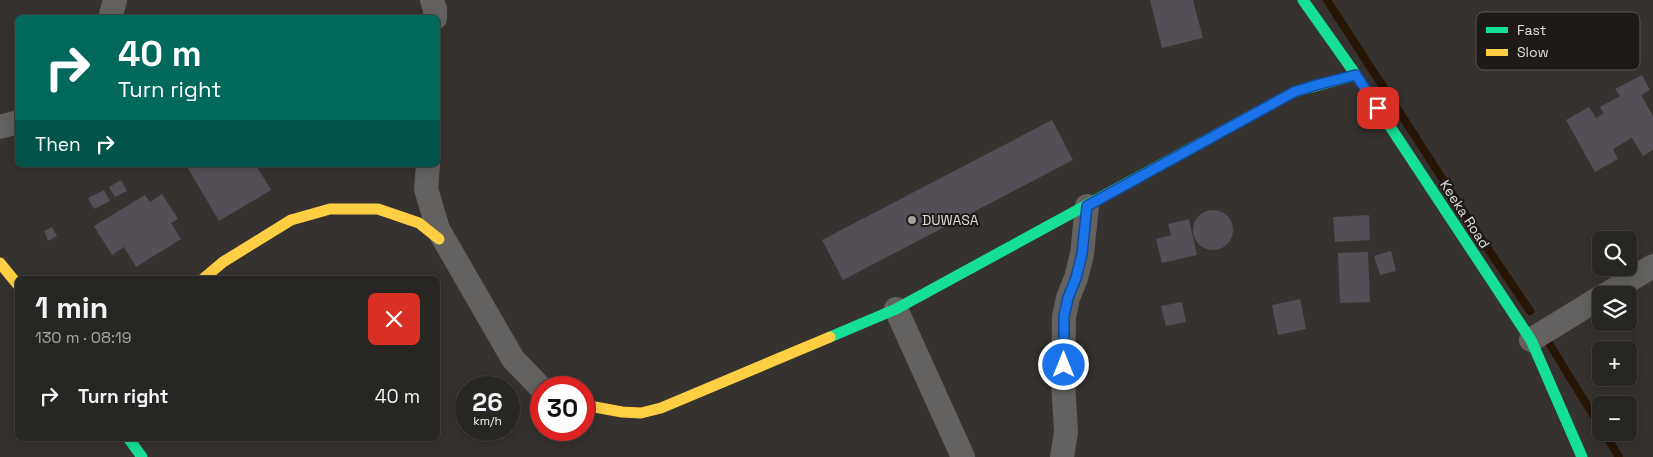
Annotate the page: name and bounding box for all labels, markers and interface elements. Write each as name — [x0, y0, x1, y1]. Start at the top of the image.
legend — [1476, 12, 1640, 70]
text: Fast — [1517, 21, 1546, 39]
text: 40 m — [118, 32, 202, 76]
icon: right — [35, 35, 100, 100]
text: Slow — [1517, 43, 1549, 61]
text: Turn right — [118, 75, 221, 103]
pin — [1357, 87, 1399, 129]
icon: arrive — [1364, 94, 1392, 122]
icon: right — [91, 130, 119, 158]
text: Then — [35, 132, 81, 157]
street label: Keeka Road — [1436, 176, 1494, 252]
place label: DUWASA — [922, 211, 979, 229]
marker: DUWASA — [906, 214, 918, 226]
map controls — [1592, 231, 1637, 441]
button: search — [1592, 231, 1637, 276]
button: layers — [1592, 286, 1637, 331]
text: 1 min — [35, 288, 108, 327]
button: close — [368, 293, 420, 345]
text: 130 m · 08:19 — [35, 327, 131, 348]
position arrow — [1037, 338, 1089, 390]
button: + — [1592, 341, 1637, 386]
speed limit sign: 30 — [530, 376, 595, 441]
icon: right — [35, 382, 63, 410]
text: Turn right — [78, 384, 168, 409]
text: 40 m — [375, 384, 420, 409]
text: 26 — [472, 386, 503, 418]
button: − — [1592, 396, 1637, 441]
text: km/h — [473, 413, 502, 429]

